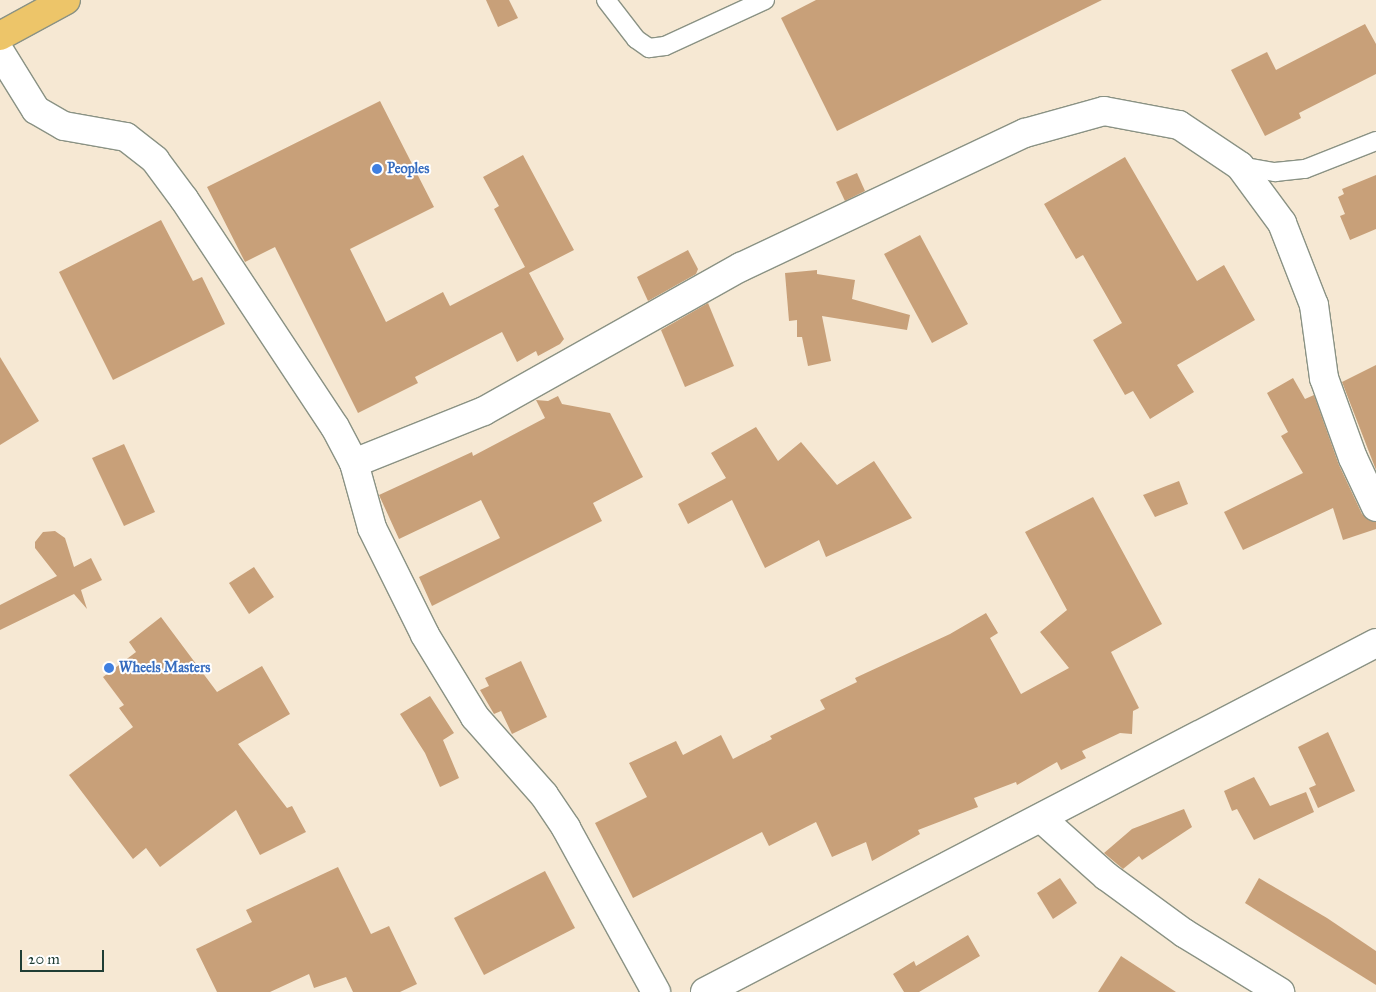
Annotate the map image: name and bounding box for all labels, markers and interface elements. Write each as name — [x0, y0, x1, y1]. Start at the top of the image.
place label: Peoples — [387, 161, 429, 177]
marker: Peoples — [371, 163, 383, 175]
place label: Wheels Masters — [119, 660, 210, 676]
marker: Wheels Masters — [103, 662, 115, 674]
scale bar — [22, 940, 106, 972]
text: 20 m — [28, 950, 60, 968]

